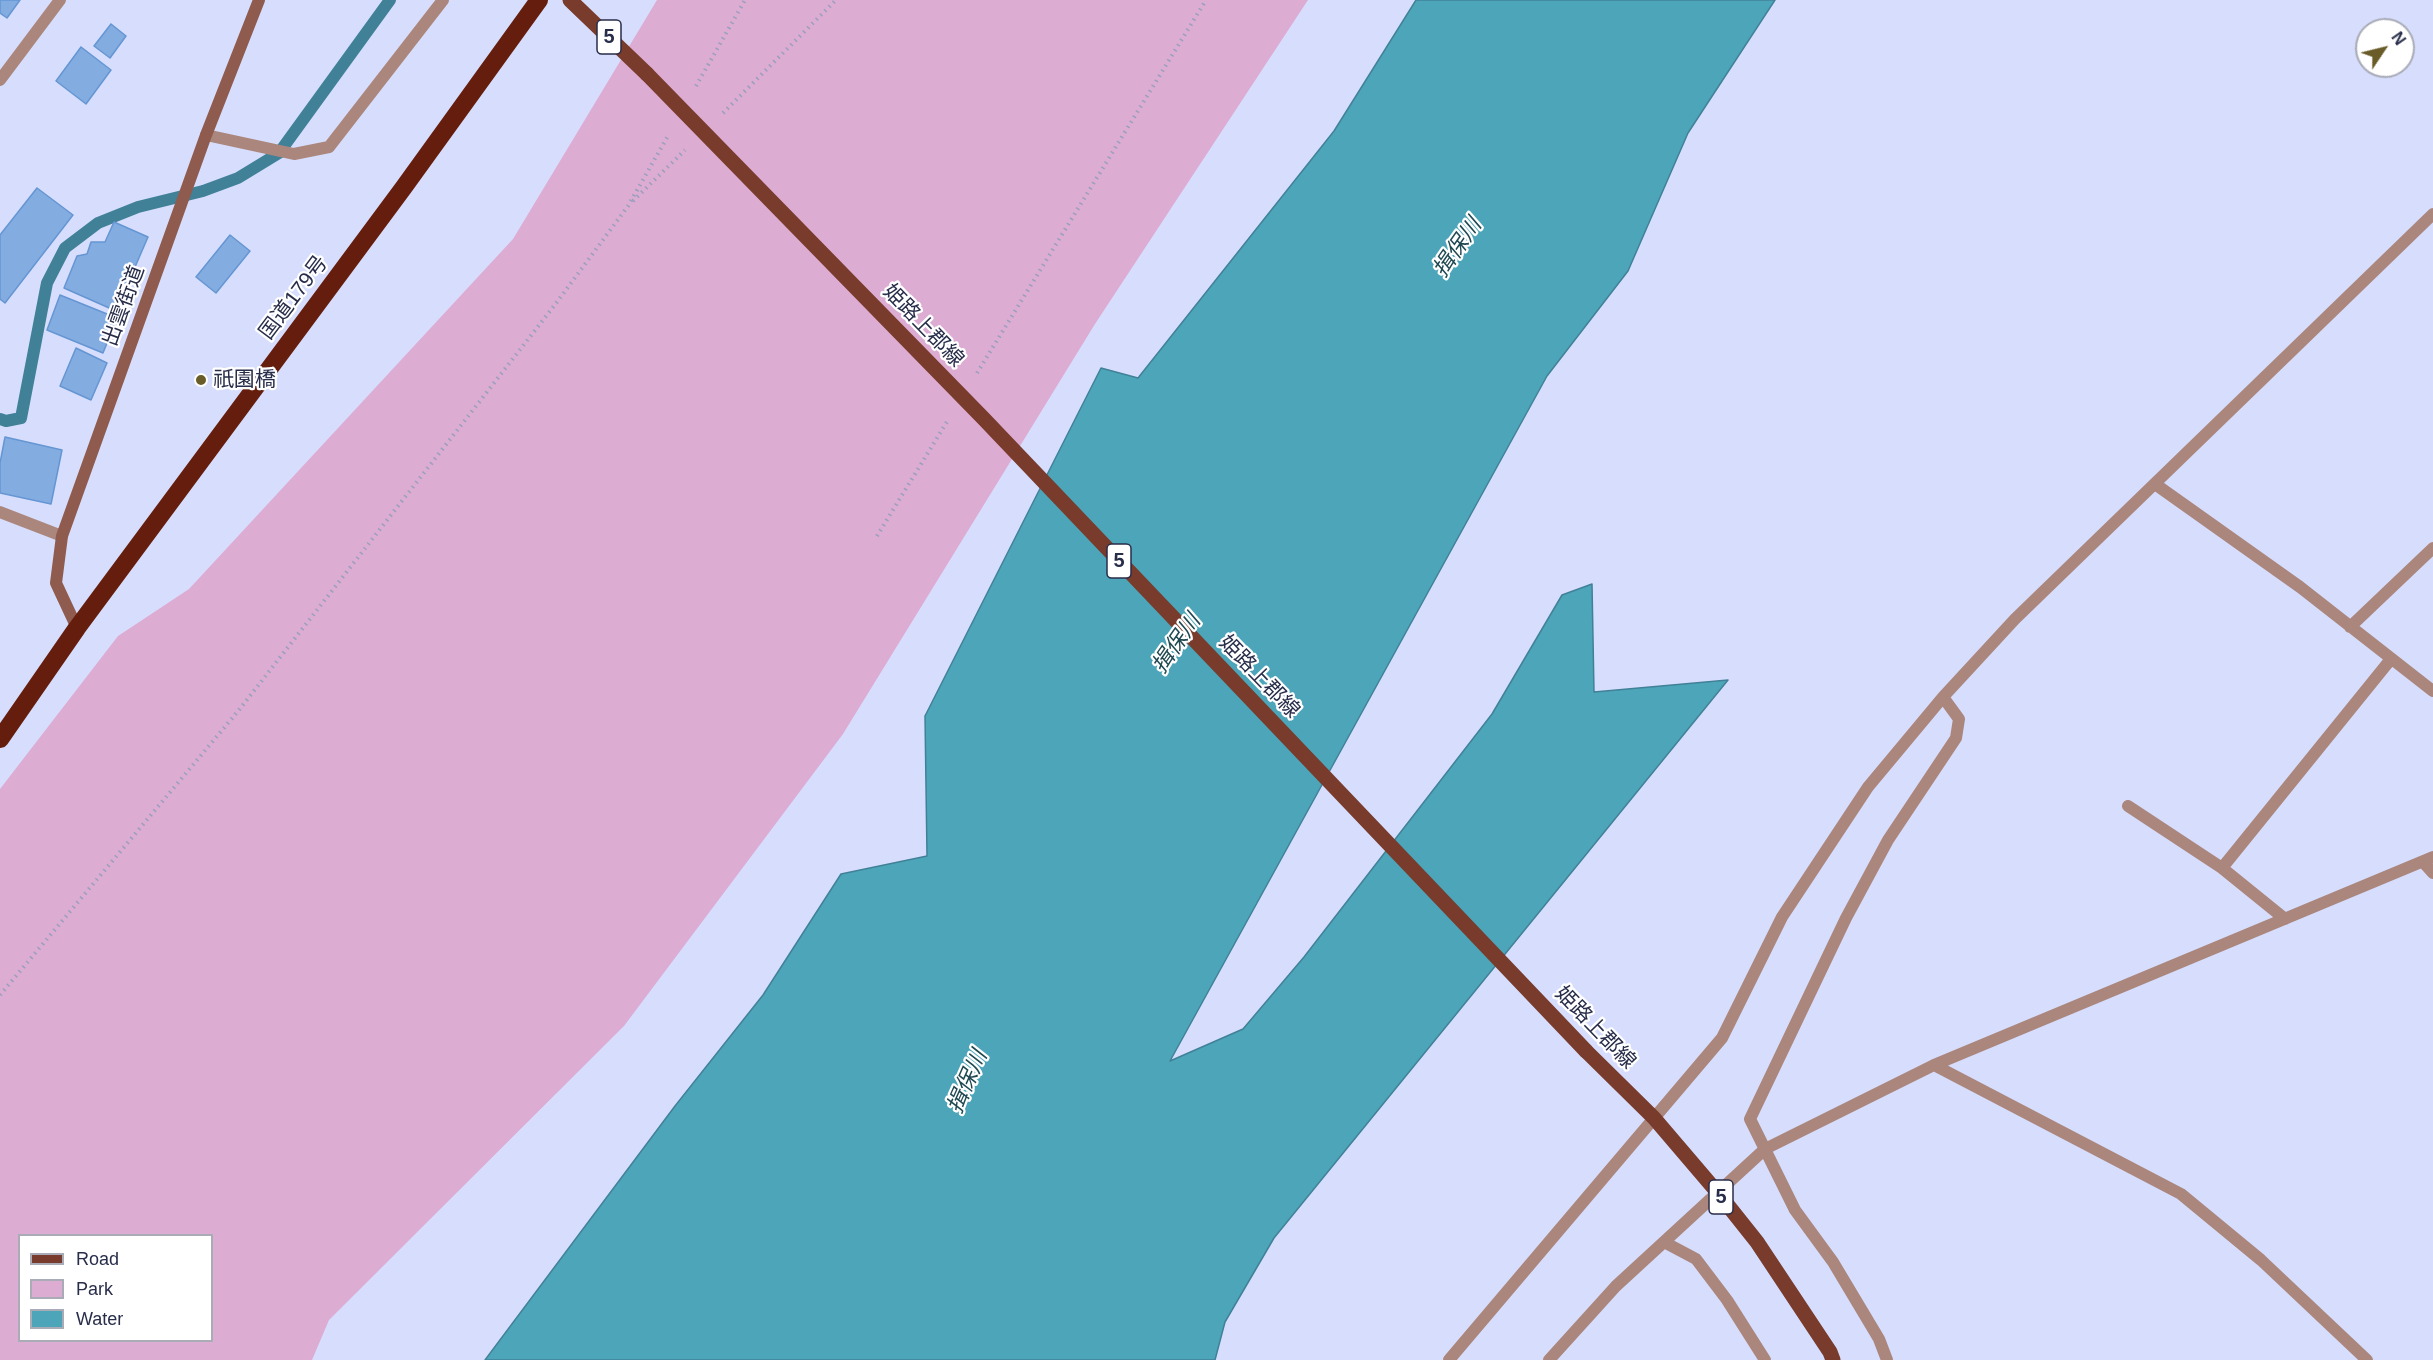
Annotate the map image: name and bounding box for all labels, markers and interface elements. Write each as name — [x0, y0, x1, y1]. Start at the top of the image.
north arrow — [2355, 18, 2415, 78]
road number: 5 — [597, 20, 621, 54]
text: N — [2388, 29, 2409, 48]
water label: 揖保川 — [1428, 213, 1488, 283]
street label: 国道179号 — [254, 251, 334, 345]
street label: 出雲街道 — [98, 262, 150, 350]
street label: 姫路上郡線 — [877, 279, 969, 373]
place label: 祇園橋 — [213, 367, 276, 393]
marker: 祇園橋 — [194, 373, 208, 387]
road number: 5 — [1107, 544, 1131, 578]
water label: 揖保川 — [1147, 609, 1207, 679]
street label: 姫路上郡線 — [1213, 630, 1305, 724]
street label: 姫路上郡線 — [1549, 981, 1641, 1075]
water label: 揖保川 — [943, 1046, 993, 1118]
road number: 5 — [1709, 1180, 1733, 1214]
legend — [18, 1234, 213, 1342]
text: Road — [76, 1249, 119, 1269]
text: Park — [76, 1279, 113, 1299]
text: Water — [76, 1309, 123, 1329]

